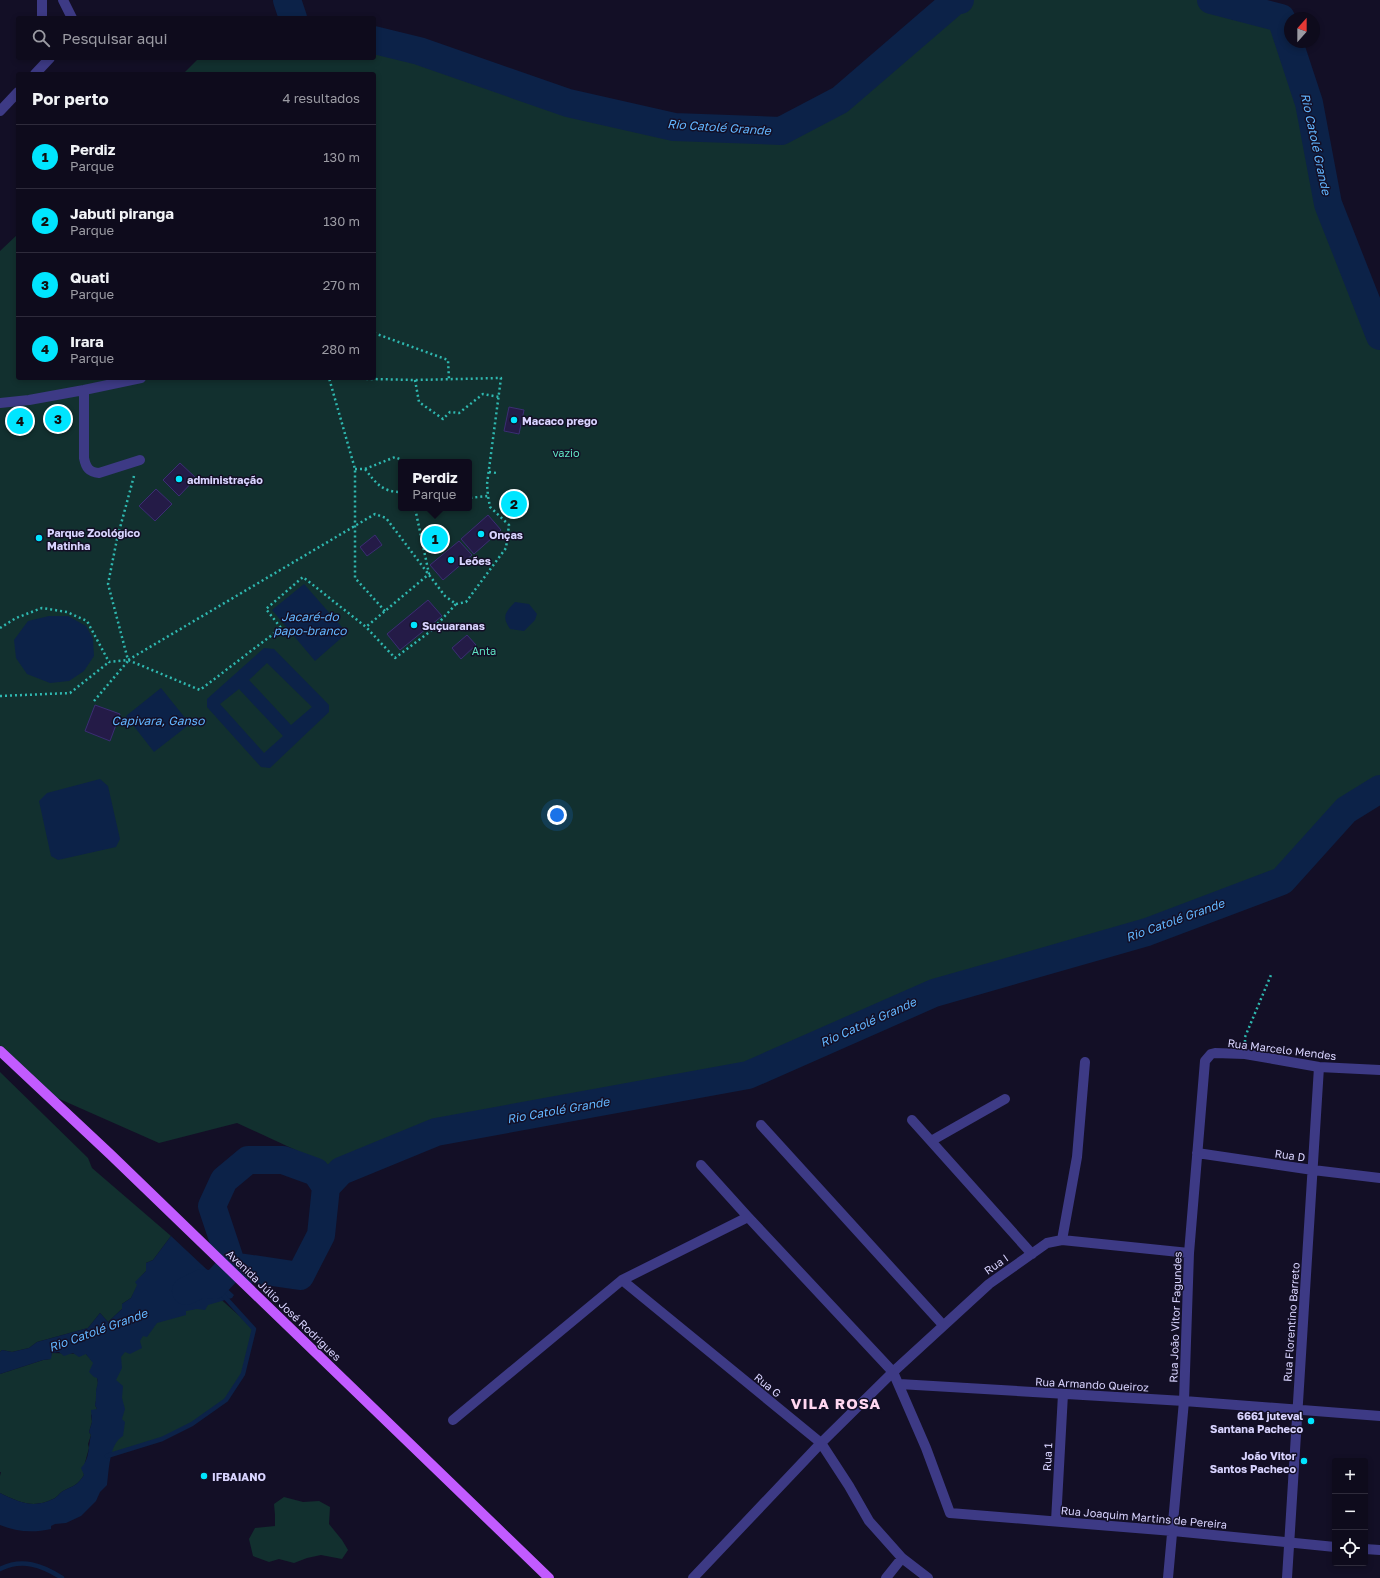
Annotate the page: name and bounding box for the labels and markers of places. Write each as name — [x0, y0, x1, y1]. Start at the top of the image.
pin: 3 — [45, 404, 71, 434]
pin: 4 — [7, 406, 33, 436]
place label: Macaco prego — [522, 414, 598, 427]
marker: Macaco prego — [509, 415, 519, 425]
place label: administração — [187, 473, 263, 486]
marker: administração — [174, 474, 184, 484]
pin: 2 — [501, 489, 527, 519]
pin: 1 — [422, 524, 448, 554]
place label: Parque Zoológico Matinha — [47, 526, 141, 552]
place label: Onças — [489, 528, 523, 541]
marker: Onças — [476, 529, 486, 539]
marker: Parque Zoológico Matinha — [34, 533, 44, 543]
place label: Leões — [459, 554, 491, 567]
marker: Leões — [446, 555, 456, 565]
place label: Suçuaranas — [422, 619, 485, 632]
marker: Suçuaranas — [409, 620, 419, 630]
place label: 6661 juteval Santana Pacheco — [1210, 1409, 1303, 1435]
marker: 6661 juteval Santana Pacheco — [1306, 1416, 1316, 1426]
place label: João Vitor Santos Pacheco — [1210, 1449, 1297, 1475]
marker: João Vitor Santos Pacheco — [1299, 1456, 1309, 1466]
place label: IFBAIANO — [212, 1470, 266, 1483]
marker: IFBAIANO — [199, 1471, 209, 1481]

